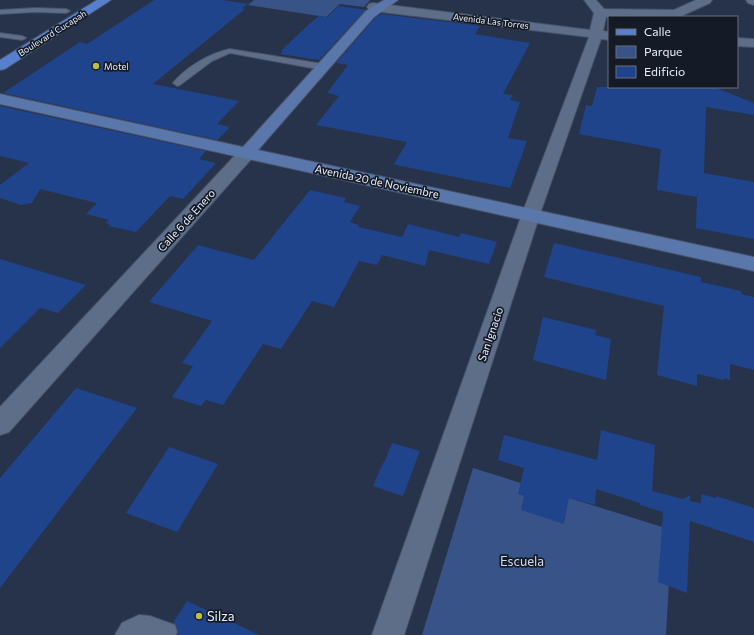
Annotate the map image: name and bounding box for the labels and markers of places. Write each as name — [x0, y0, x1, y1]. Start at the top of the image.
marker: Motel — [91, 61, 101, 71]
place label: Motel — [104, 61, 129, 72]
place label: Silza — [207, 608, 235, 624]
marker: Silza — [194, 611, 204, 621]

